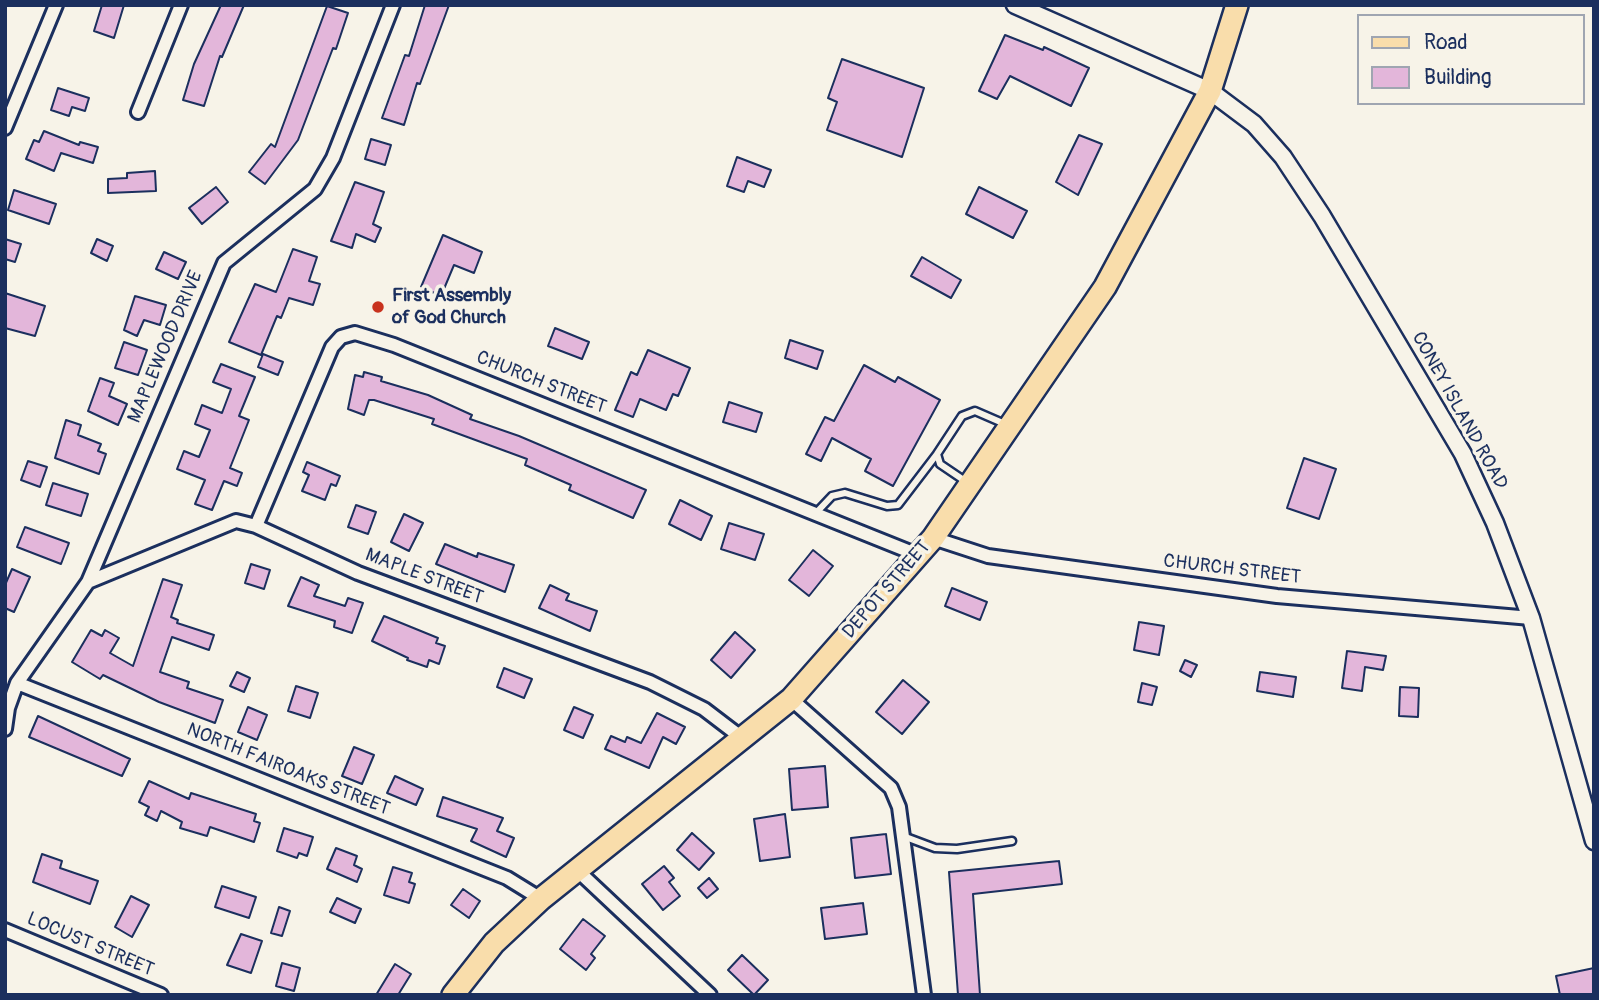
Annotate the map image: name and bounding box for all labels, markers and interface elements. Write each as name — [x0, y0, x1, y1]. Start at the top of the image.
legend — [1358, 14, 1585, 105]
text: Road — [1424, 29, 1468, 56]
text: Building — [1424, 64, 1491, 91]
street label: MAPLEWOOD DRIVE — [124, 268, 208, 426]
place label: First Assembly of God Church — [392, 285, 511, 329]
marker: First Assembly of God Church — [370, 299, 386, 315]
street label: CONEY ISLAND ROAD — [1406, 328, 1512, 494]
street label: CHURCH STREET — [473, 347, 609, 419]
street label: DEPOT STREET — [838, 537, 936, 643]
street label: MAPLE STREET — [362, 544, 486, 610]
street label: CHURCH STREET — [1162, 550, 1302, 590]
street label: NORTH FAIROAKS STREET — [183, 719, 393, 821]
street label: LOCUST STREET — [23, 908, 157, 982]

